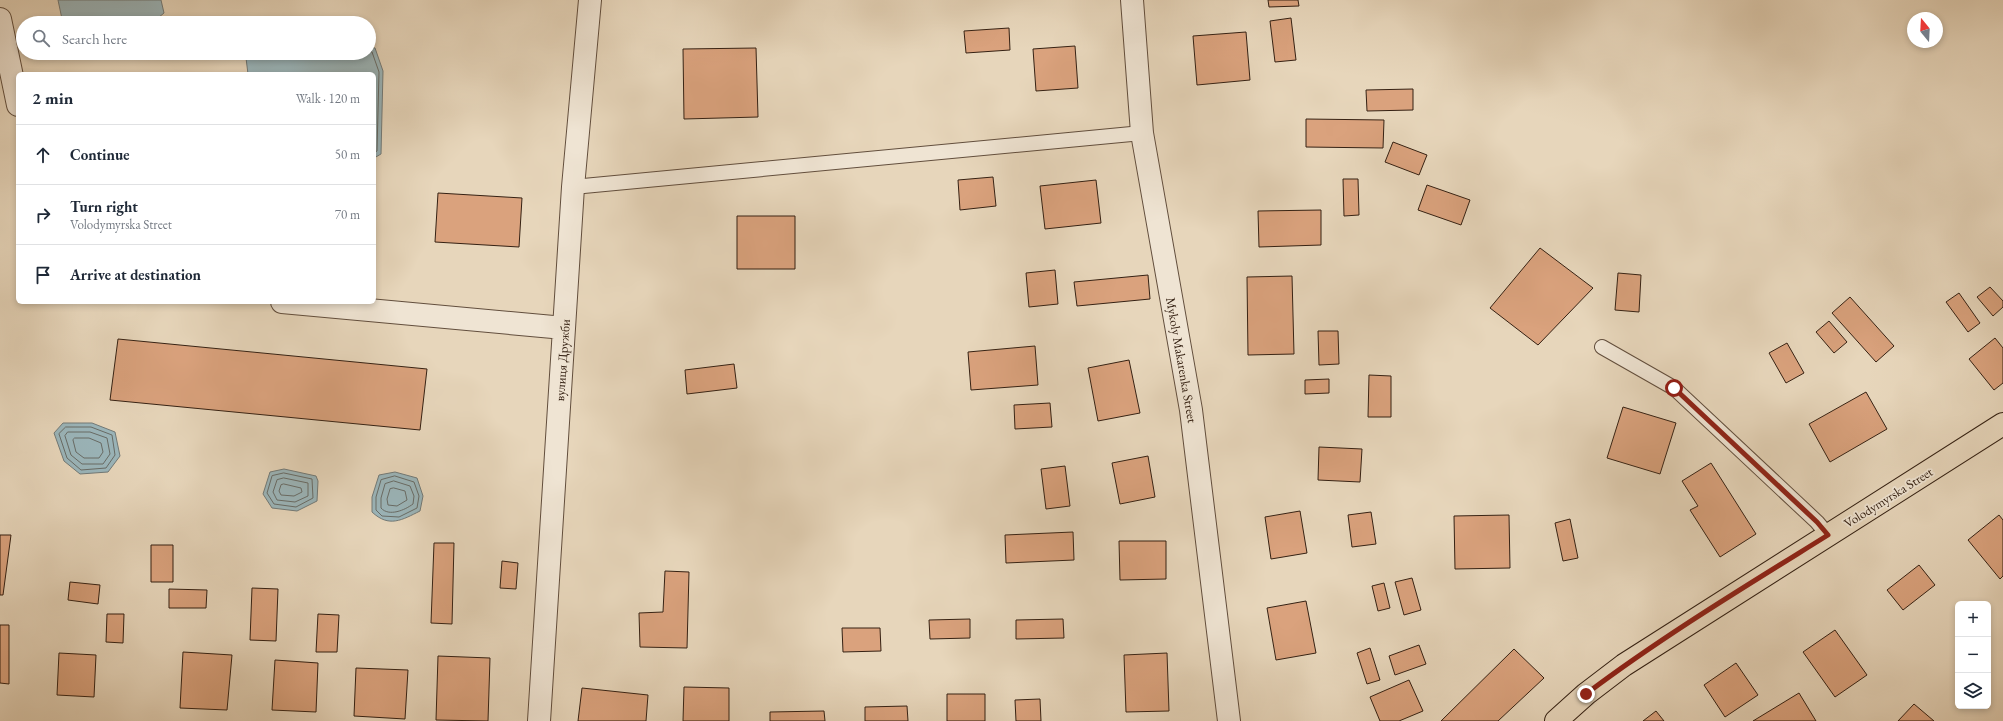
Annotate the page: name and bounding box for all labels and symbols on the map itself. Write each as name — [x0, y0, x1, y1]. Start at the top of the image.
north arrow — [1907, 12, 1943, 48]
street label: Mykoly Makarenka Street — [1162, 296, 1201, 424]
street label: вулиця Дружби — [551, 318, 574, 402]
route start — [1665, 379, 1683, 397]
street label: Volodymyrska Street — [1841, 463, 1936, 532]
route end — [1577, 685, 1595, 703]

